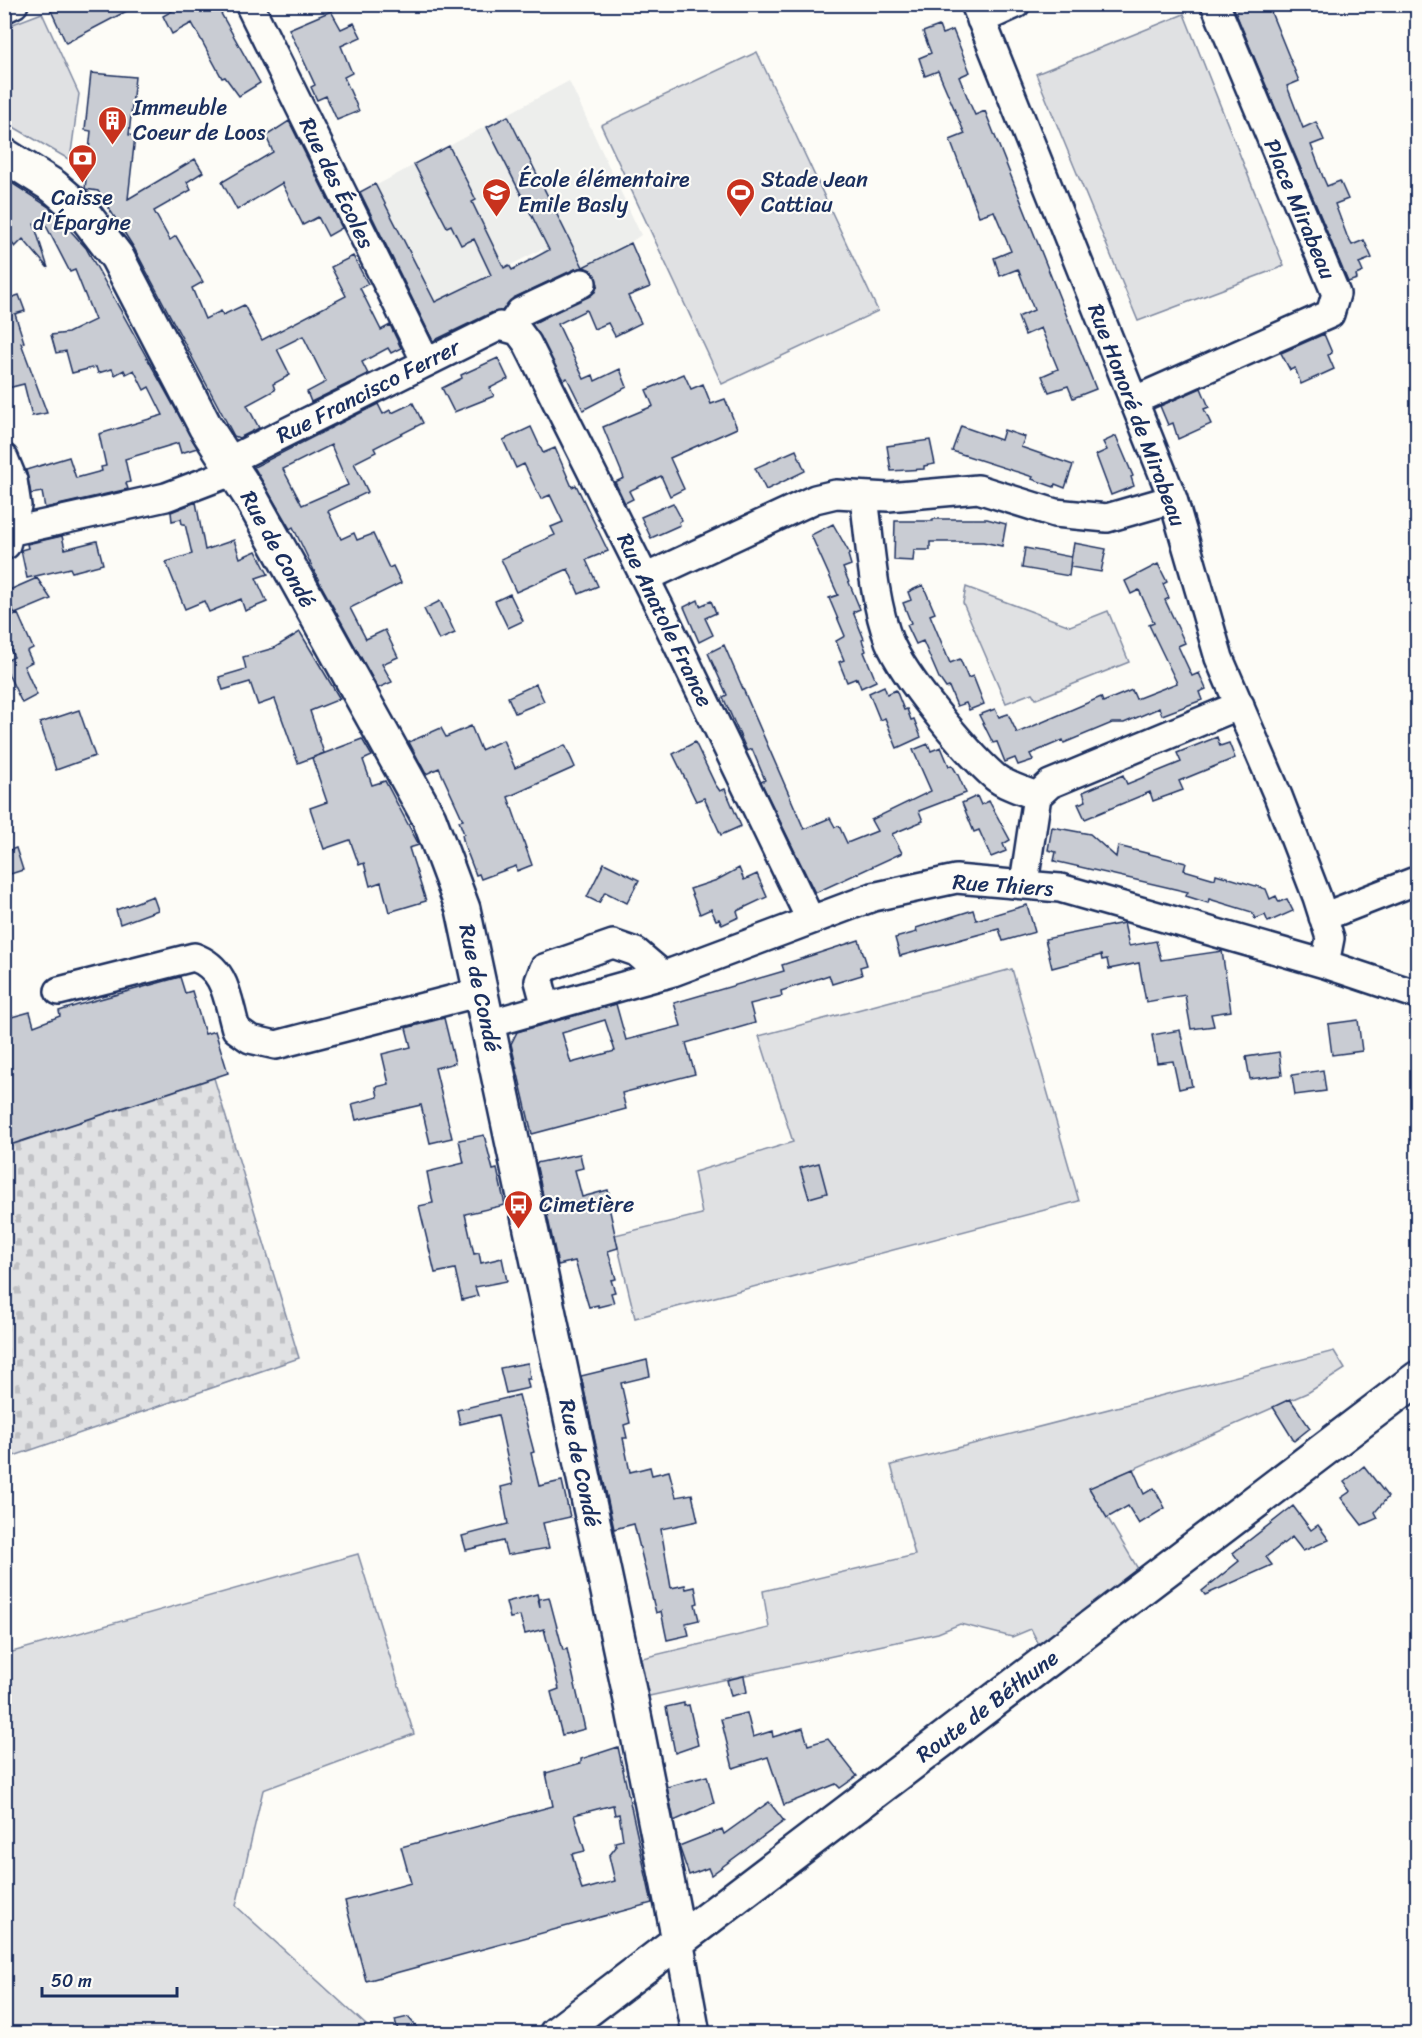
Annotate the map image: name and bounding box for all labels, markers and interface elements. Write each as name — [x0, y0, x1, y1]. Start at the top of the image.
place label: Immeuble Coeur de Loos — [132, 88, 266, 152]
building icon: Immeuble Coeur de Loos — [96, 104, 128, 146]
street label: Rue des Écoles — [288, 111, 386, 256]
street label: Place Mirabeau — [1253, 132, 1347, 286]
bank icon: Caisse d'Épargne — [66, 142, 98, 184]
place label: École élémentaire Emile Basly — [518, 160, 690, 224]
place label: Stade Jean Cattiau — [761, 160, 868, 224]
school or university icon: École élémentaire Emile Basly — [481, 176, 513, 218]
sports icon: Stade Jean Cattiau — [724, 176, 756, 218]
place label: Caisse d'Épargne — [33, 178, 131, 242]
street label: Rue Honoré de Mirabeau — [1076, 298, 1198, 532]
street label: Rue Francisco Ferrer — [269, 327, 469, 454]
street label: Rue de Condé — [229, 483, 327, 615]
street label: Rue Anatole France — [606, 526, 724, 714]
street label: Rue Thiers — [951, 862, 1055, 908]
street label: Rue de Condé — [447, 920, 513, 1056]
place label: Cimetière — [539, 1185, 634, 1224]
bus stop icon: Cimetière — [502, 1188, 534, 1230]
street label: Rue de Condé — [547, 1395, 613, 1531]
street label: Route de Béthune — [907, 1639, 1067, 1773]
scale bar — [42, 1960, 177, 1998]
text: 50 m — [51, 1965, 92, 1997]

